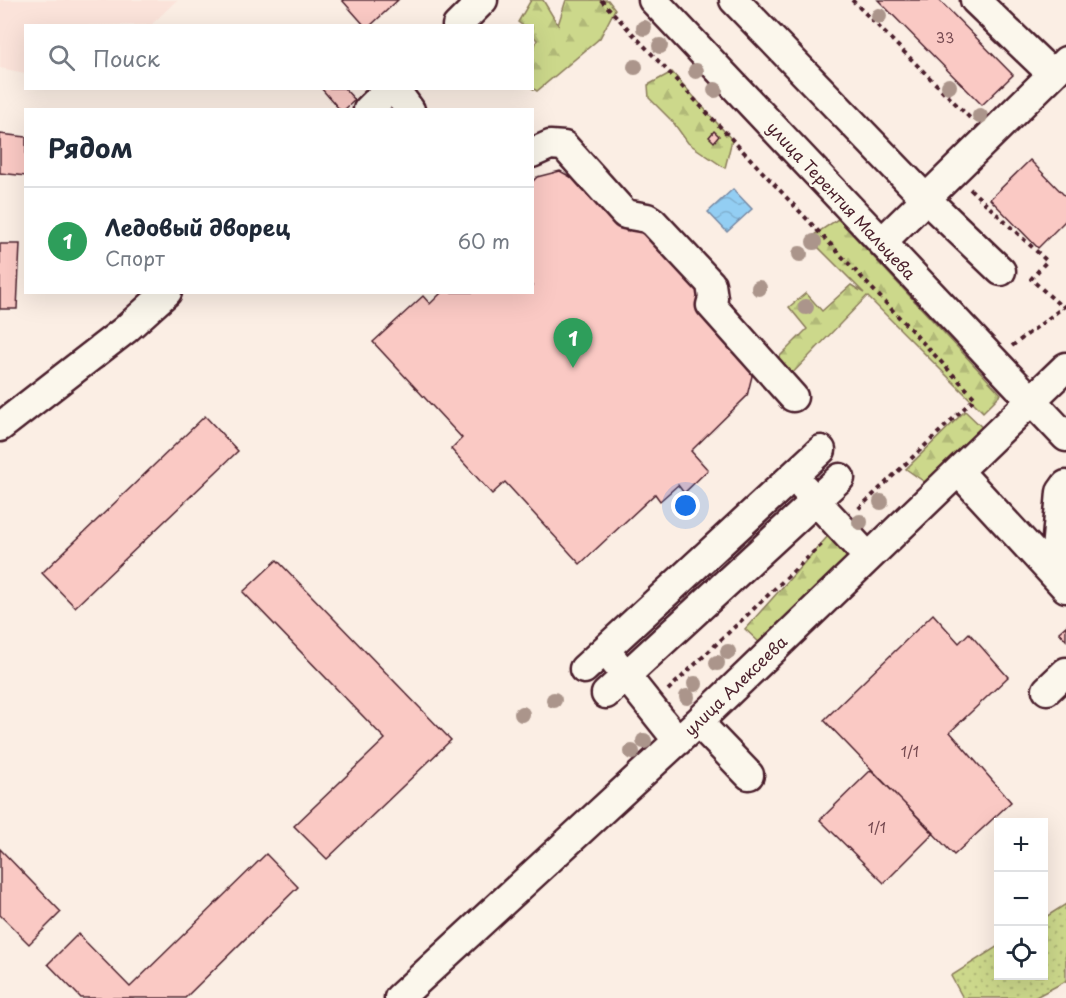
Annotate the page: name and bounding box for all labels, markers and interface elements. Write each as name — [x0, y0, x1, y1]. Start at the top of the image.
search box — [24, 24, 534, 90]
house number: 33 — [936, 27, 954, 48]
icon: search — [45, 41, 78, 74]
text: Поиск — [93, 41, 160, 74]
street label: улица Терентия Мальцева — [762, 116, 922, 284]
text: Рядом — [48, 128, 133, 167]
text: Ледовый дворец — [105, 210, 290, 243]
text: 1 — [63, 226, 72, 256]
text: 60 m — [458, 226, 510, 256]
text: Спорт — [105, 243, 165, 273]
pin: 1 — [554, 318, 592, 368]
your location — [671, 491, 700, 520]
street label: улица Алексеева — [678, 629, 792, 741]
house number: 1/1 — [901, 741, 919, 762]
house number: 1/1 — [868, 817, 886, 838]
map controls — [994, 818, 1048, 980]
button: + — [994, 818, 1048, 872]
button: − — [994, 872, 1048, 926]
button: locate — [994, 926, 1048, 980]

